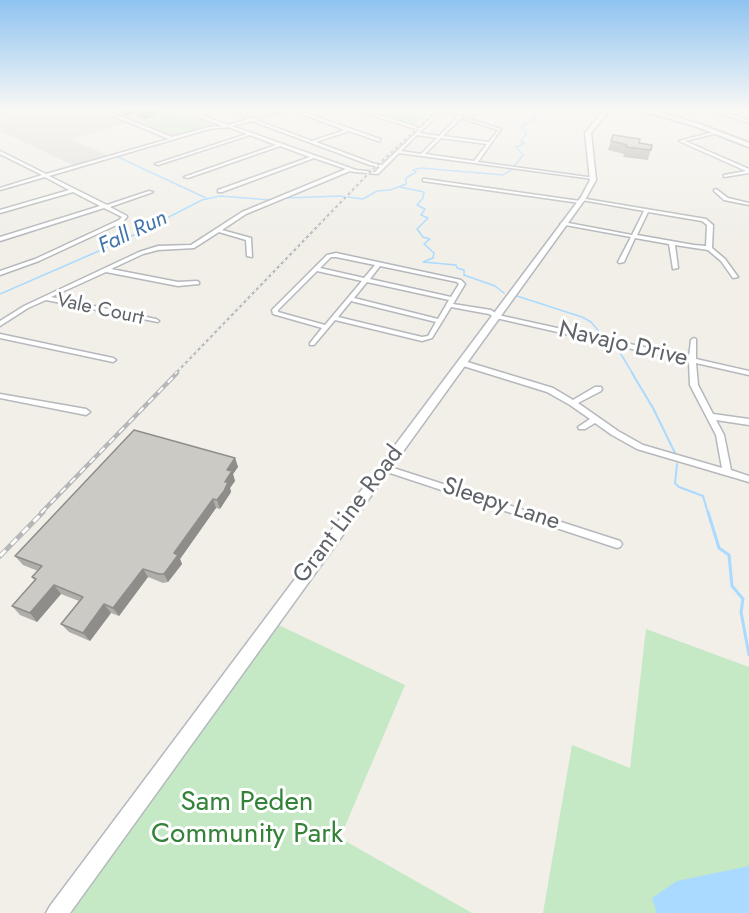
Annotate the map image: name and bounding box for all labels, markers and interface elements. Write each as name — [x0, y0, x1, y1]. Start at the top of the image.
water label: Fall Run — [94, 206, 172, 260]
street label: Vale Court — [54, 289, 146, 331]
street label: Navajo Drive — [556, 316, 690, 374]
street label: Grant Line Road — [288, 440, 410, 590]
street label: Sleepy Lane — [439, 472, 563, 538]
park label: Sam Peden Community Park — [151, 786, 343, 852]

